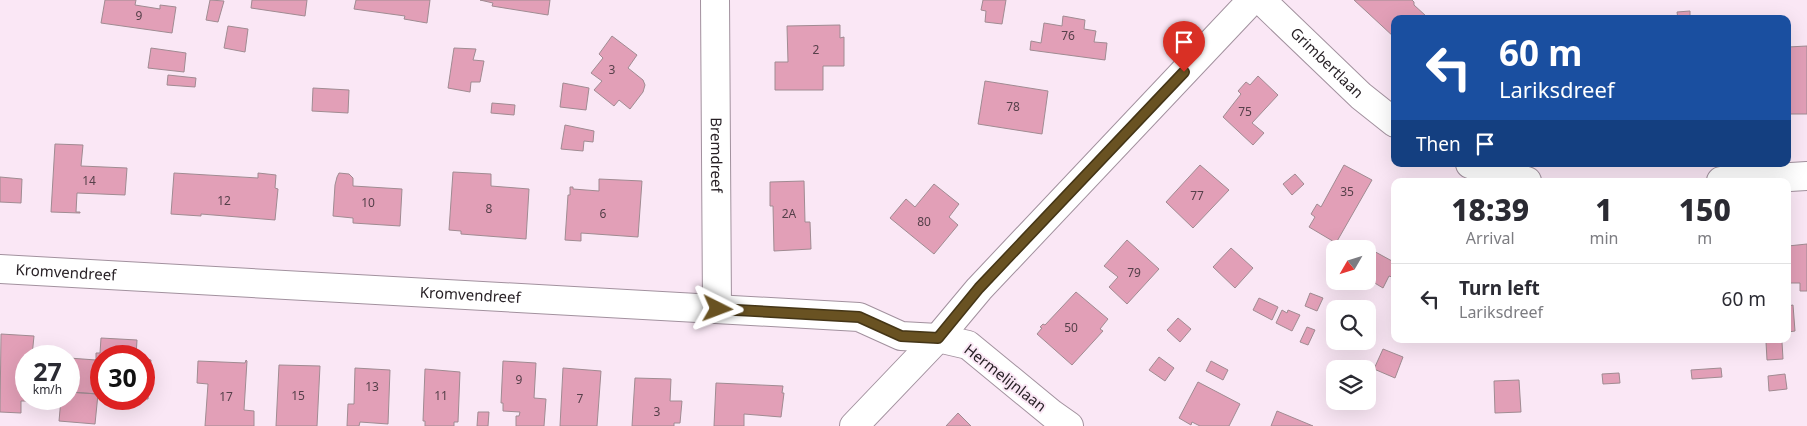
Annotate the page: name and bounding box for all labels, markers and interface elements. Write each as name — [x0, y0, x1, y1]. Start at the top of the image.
house number: 9 — [136, 7, 143, 24]
pin — [1163, 21, 1205, 72]
street label: Grimbertlaan — [1286, 22, 1368, 102]
house number: 76 — [1061, 27, 1075, 44]
icon: arrive — [1170, 28, 1198, 56]
text: 60 m — [1499, 29, 1582, 76]
icon: left — [1416, 35, 1481, 100]
house number: 2 — [813, 41, 820, 58]
house number: 3 — [609, 61, 616, 78]
text: Lariksdreef — [1499, 74, 1614, 104]
house number: 78 — [1006, 98, 1020, 115]
house number: 75 — [1238, 103, 1252, 120]
street label: Bremdreef — [707, 117, 727, 194]
icon: arrive — [1471, 130, 1499, 158]
text: Then — [1416, 131, 1461, 157]
house number: 14 — [82, 172, 96, 189]
house number: 35 — [1340, 183, 1354, 200]
house number: 77 — [1190, 187, 1204, 204]
text: 18:39 — [1451, 189, 1529, 230]
text: 1 — [1595, 189, 1613, 230]
text: 150 — [1679, 189, 1731, 230]
house number: 12 — [217, 192, 231, 209]
house number: 10 — [361, 194, 375, 211]
house number: 8 — [486, 200, 493, 217]
house number: 6 — [600, 205, 607, 222]
house number: 2A — [782, 205, 797, 222]
house number: 80 — [917, 213, 931, 230]
text: Arrival — [1466, 227, 1515, 249]
text: min — [1589, 227, 1618, 249]
text: m — [1697, 227, 1712, 249]
north arrow — [1326, 240, 1376, 290]
map controls — [1326, 240, 1376, 410]
street label: Kromvendreef — [15, 259, 118, 285]
house number: 79 — [1127, 264, 1141, 281]
text: Turn left — [1459, 275, 1540, 301]
street label: Kromvendreef — [419, 281, 522, 307]
position arrow — [691, 282, 743, 334]
icon: left — [1416, 285, 1444, 313]
text: 60 m — [1722, 286, 1766, 312]
button: search — [1326, 300, 1376, 350]
text: Lariksdreef — [1459, 301, 1543, 323]
house number: 50 — [1064, 319, 1078, 336]
street label: Hermelijnlaan — [960, 339, 1051, 416]
speed limit sign: 30 — [90, 345, 155, 410]
text: 27 — [33, 354, 62, 388]
button: layers — [1326, 360, 1376, 410]
house number: 9 — [516, 371, 523, 388]
house number: 13 — [365, 378, 379, 395]
text: km/h — [33, 381, 62, 398]
house number: 15 — [291, 387, 305, 404]
house number: 11 — [434, 387, 448, 404]
house number: 17 — [219, 388, 233, 405]
house number: 7 — [577, 390, 584, 407]
house number: 3 — [654, 403, 661, 420]

